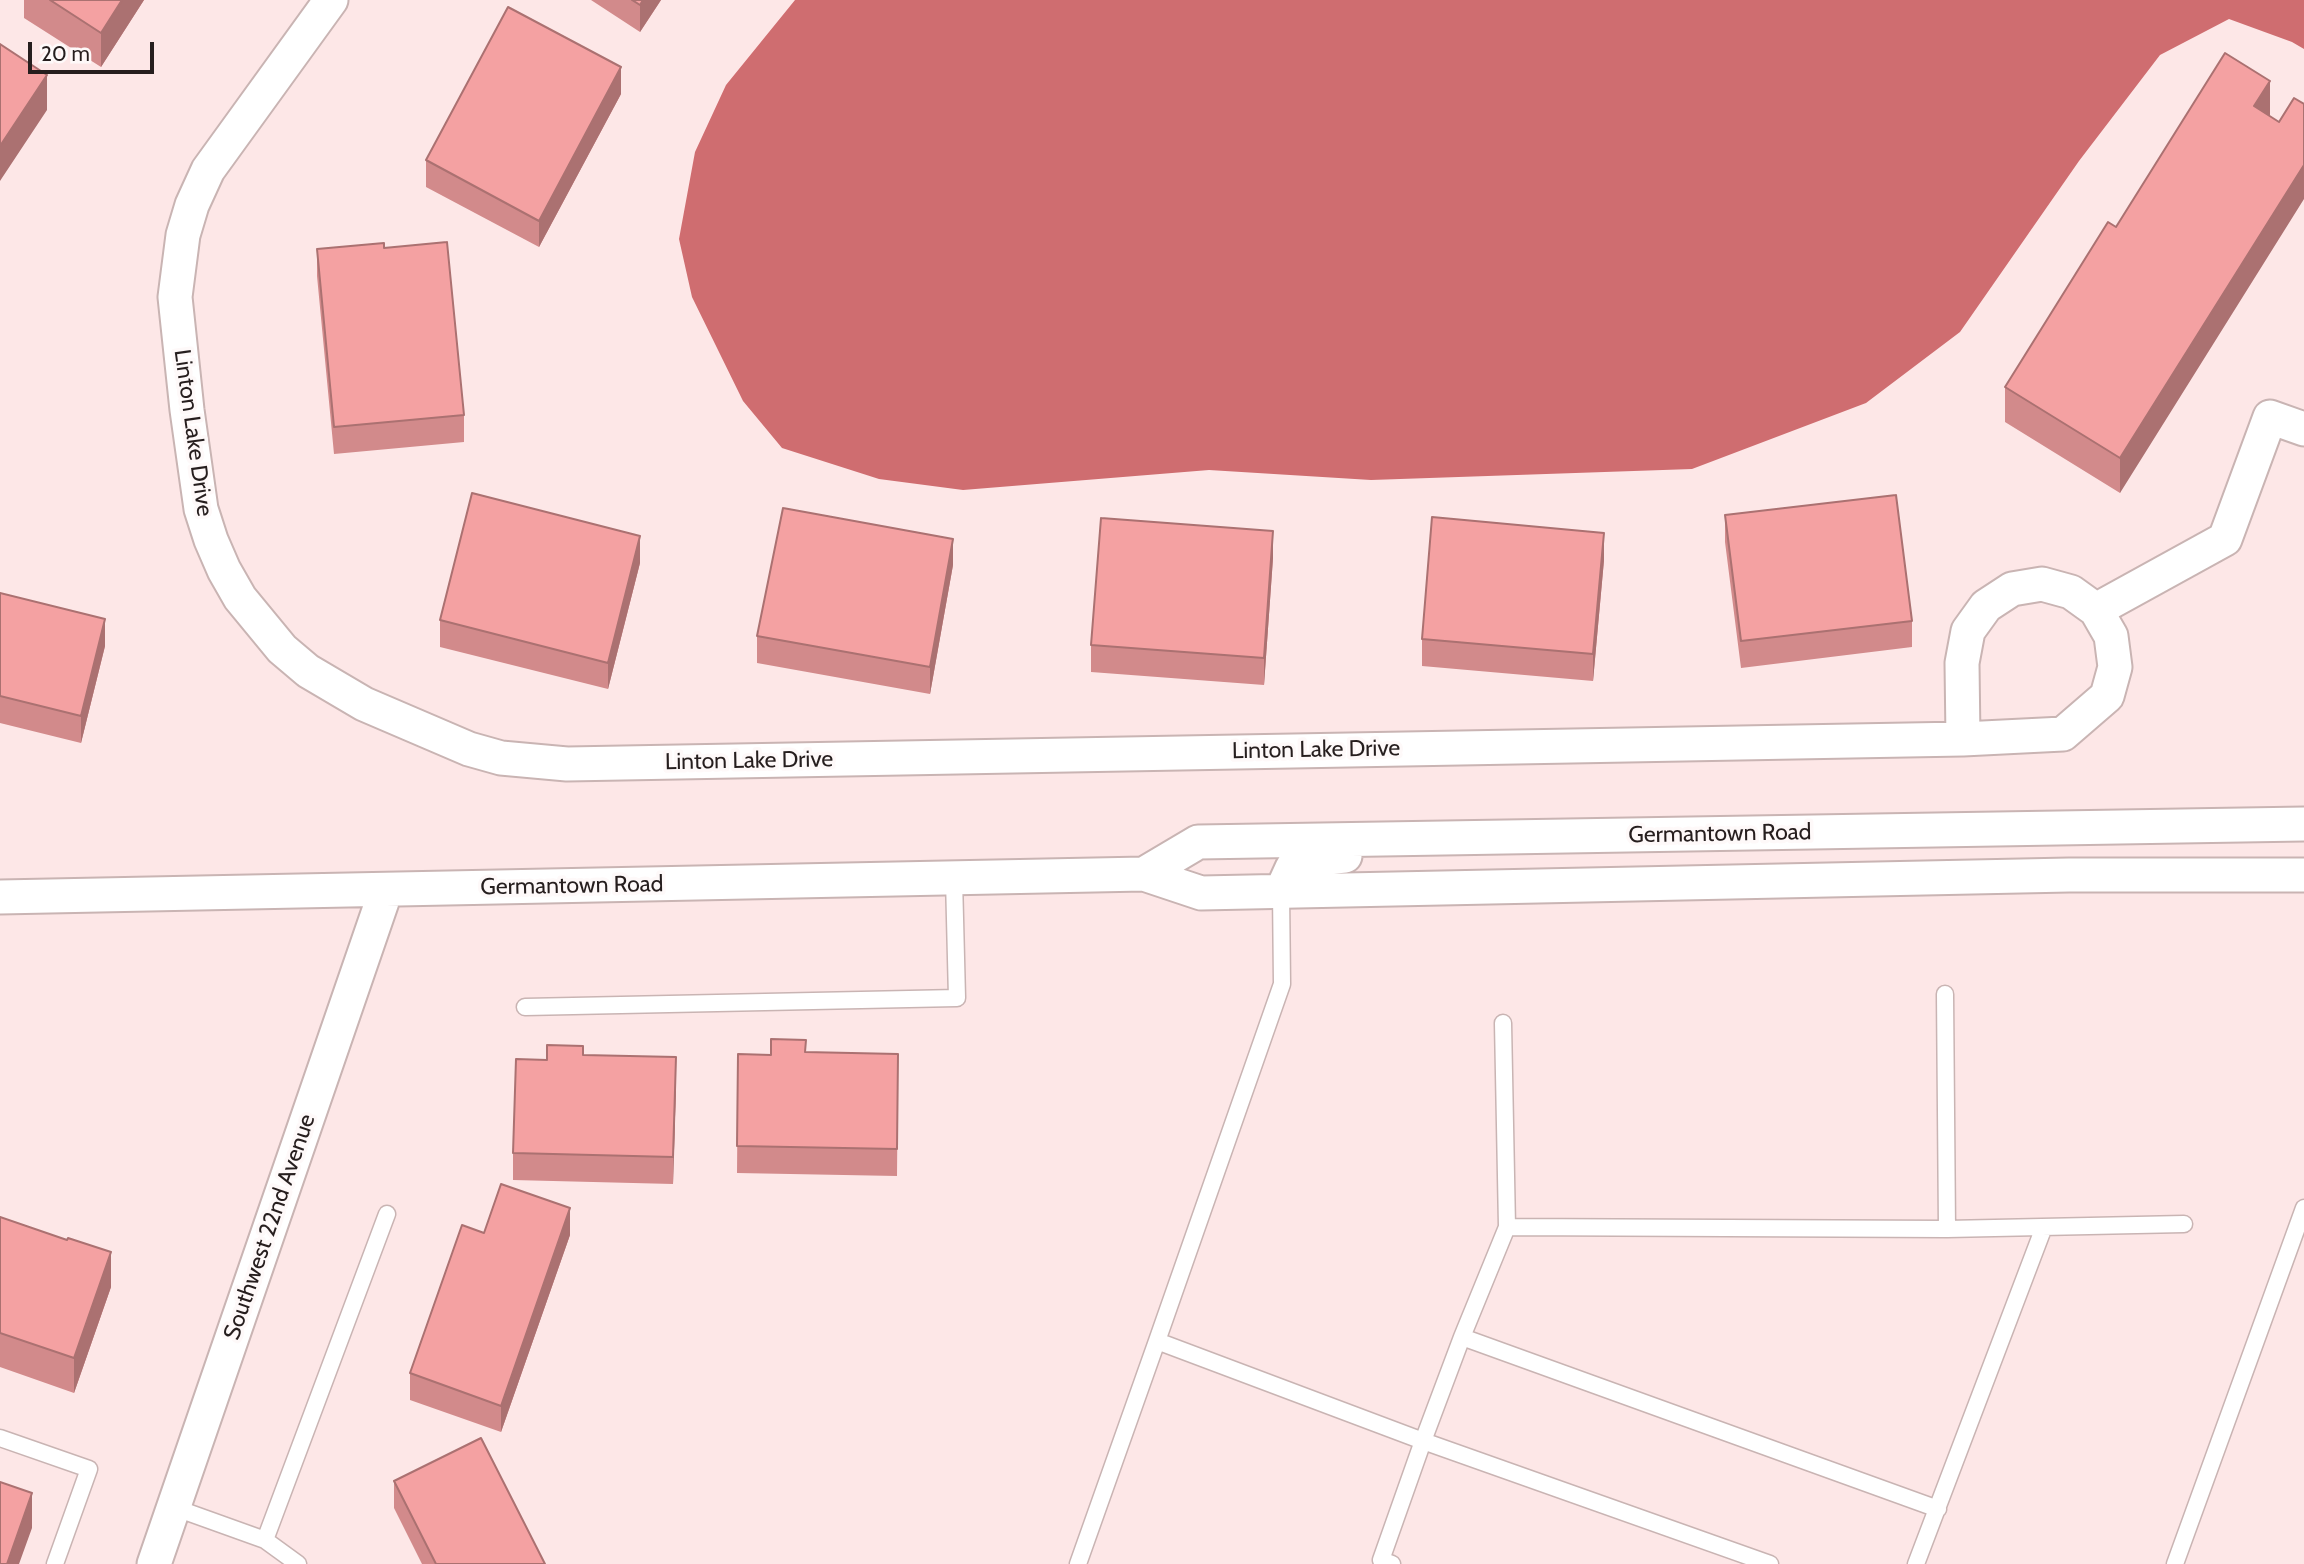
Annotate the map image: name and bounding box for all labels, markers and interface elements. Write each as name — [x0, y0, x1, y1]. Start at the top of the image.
scale bar — [32, 28, 158, 72]
text: 20 m — [41, 41, 90, 66]
street label: Linton Lake Drive — [168, 348, 218, 518]
street label: Linton Lake Drive — [1232, 735, 1400, 765]
street label: Linton Lake Drive — [665, 746, 833, 776]
street label: Germantown Road — [1628, 819, 1812, 849]
street label: Germantown Road — [480, 871, 664, 901]
street label: Southwest 22nd Avenue — [218, 1111, 322, 1343]

